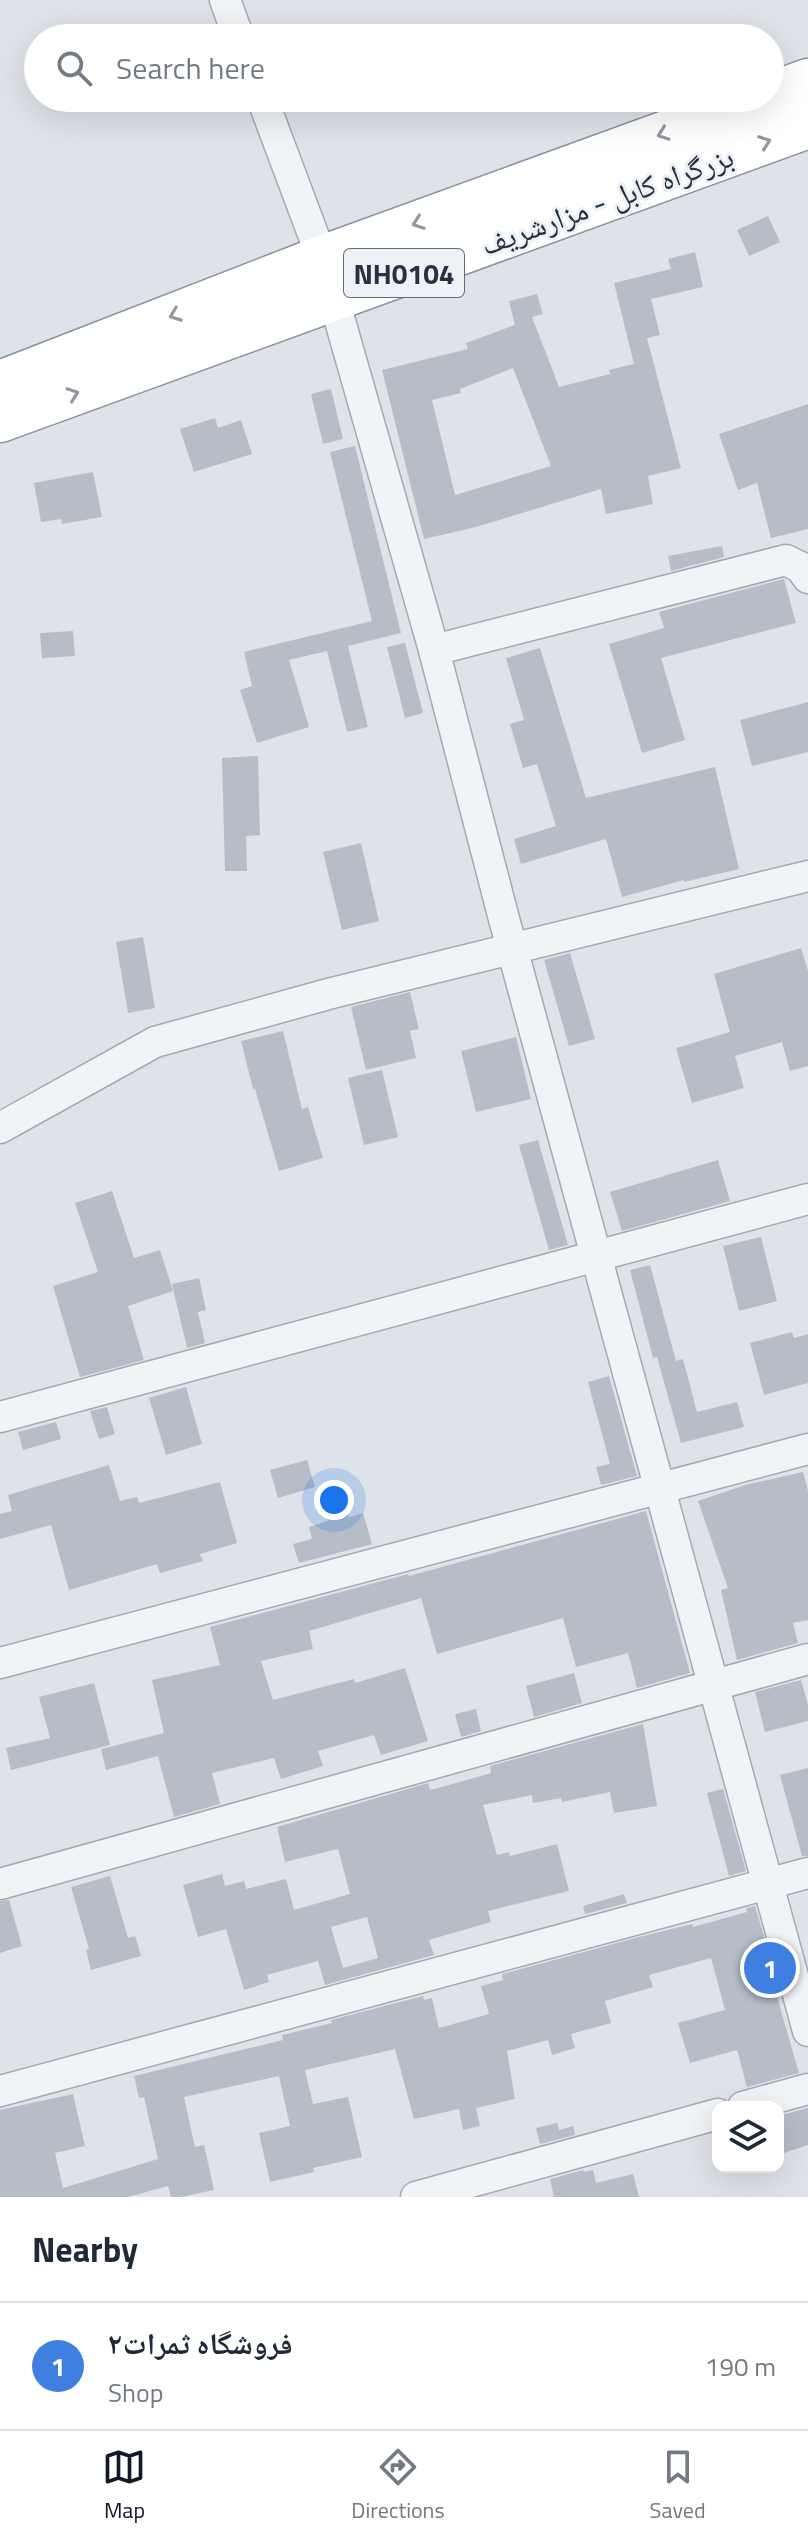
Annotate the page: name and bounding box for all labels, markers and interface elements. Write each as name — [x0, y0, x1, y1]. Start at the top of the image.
search box — [24, 24, 784, 112]
text: Search here — [116, 45, 265, 91]
icon: search — [52, 46, 96, 90]
one-way arrow — [657, 124, 671, 141]
street label: بزرگراه کابل - مزارشریف — [474, 133, 740, 267]
one-way arrow — [757, 135, 771, 152]
one-way arrow — [412, 213, 426, 230]
road number: NH0104 — [344, 249, 464, 297]
one-way arrow — [169, 305, 183, 322]
one-way arrow — [65, 387, 79, 404]
your location — [314, 1480, 354, 1520]
pin: 1 — [744, 1938, 796, 1998]
map controls — [712, 2101, 784, 2173]
button: layers — [712, 2101, 784, 2173]
text: Nearby — [32, 2223, 138, 2275]
text: فروشگاه ثمرات٢ — [108, 2320, 292, 2366]
text: 1 — [51, 2347, 65, 2386]
text: 190 m — [705, 2347, 776, 2386]
text: Shop — [108, 2373, 163, 2412]
tab: Map — [102, 2445, 146, 2527]
tab: Directions — [351, 2445, 445, 2527]
tab: Saved — [650, 2445, 706, 2527]

